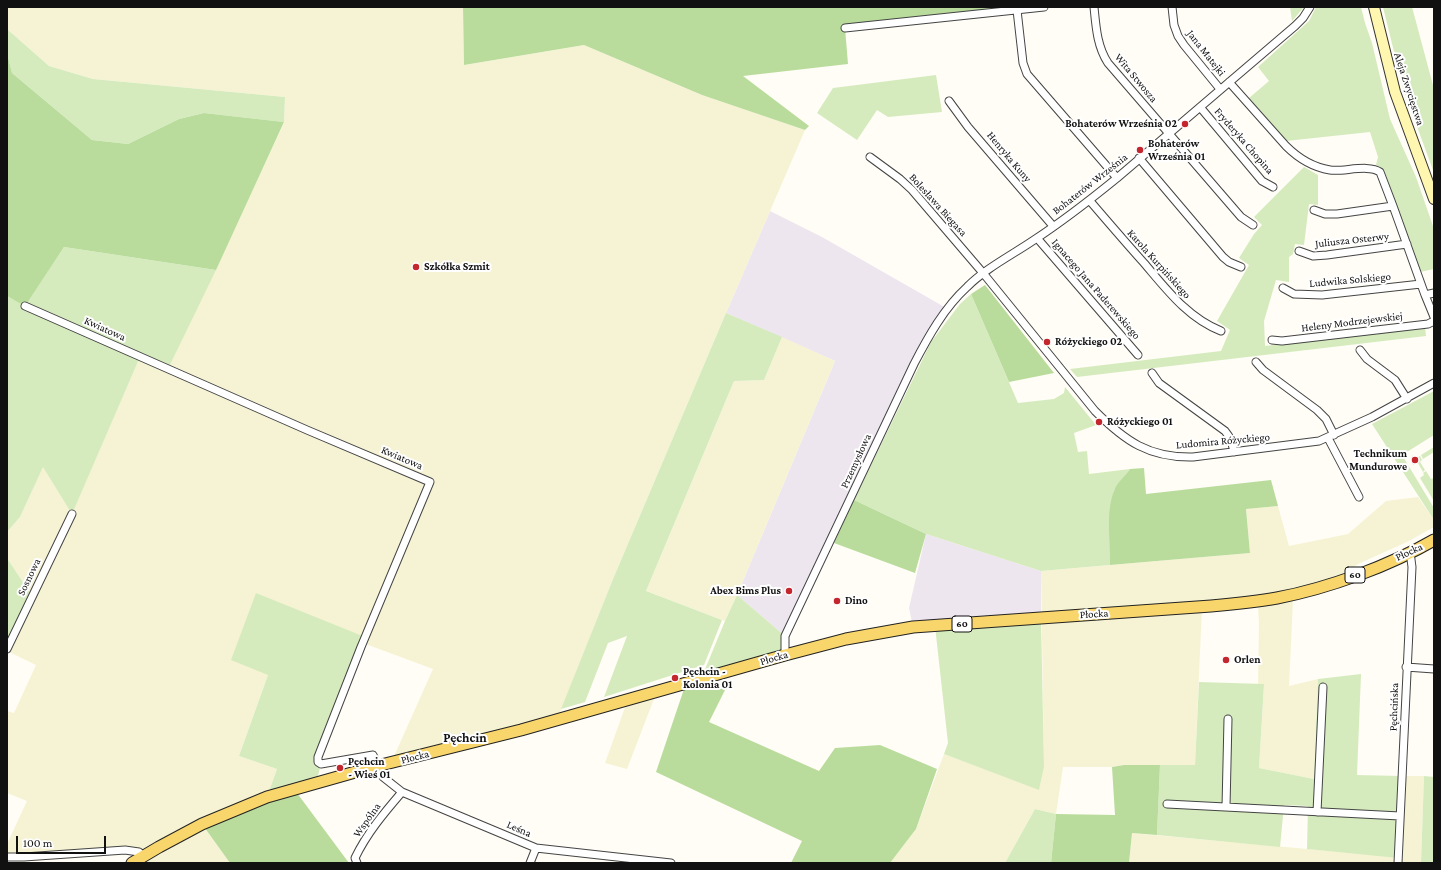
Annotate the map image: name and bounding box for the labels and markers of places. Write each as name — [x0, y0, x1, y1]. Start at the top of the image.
place label: Bohaterów Września 02 — [1065, 117, 1177, 131]
marker: Bohaterów Września 02 — [1180, 119, 1190, 129]
place label: Bohaterów Września 01 — [1148, 137, 1205, 163]
marker: Bohaterów Września 01 — [1135, 145, 1145, 155]
place label: Szkółka Szmit — [424, 260, 490, 274]
marker: Szkółka Szmit — [411, 262, 421, 272]
place label: Różyckiego 02 — [1055, 335, 1122, 349]
marker: Różyckiego 02 — [1042, 337, 1052, 347]
place label: Różyckiego 01 — [1107, 415, 1173, 429]
marker: Różyckiego 01 — [1094, 417, 1104, 427]
place label: Technikum Mundurowe — [1349, 447, 1407, 473]
marker: Technikum Mundurowe — [1410, 455, 1420, 465]
place label: Abex Bims Plus — [710, 584, 781, 598]
marker: Abex Bims Plus — [784, 586, 794, 596]
place label: Dino — [845, 594, 868, 608]
marker: Dino — [832, 596, 842, 606]
place label: Orlen — [1234, 653, 1261, 667]
marker: Orlen — [1221, 655, 1231, 665]
place label: Pęchcin - Kolonia 01 — [683, 665, 732, 691]
marker: Pęchcin - Kolonia 01 — [670, 673, 680, 683]
place label: Pęchcin - Wieś 01 — [348, 755, 390, 781]
marker: Pęchcin - Wieś 01 — [335, 763, 345, 773]

